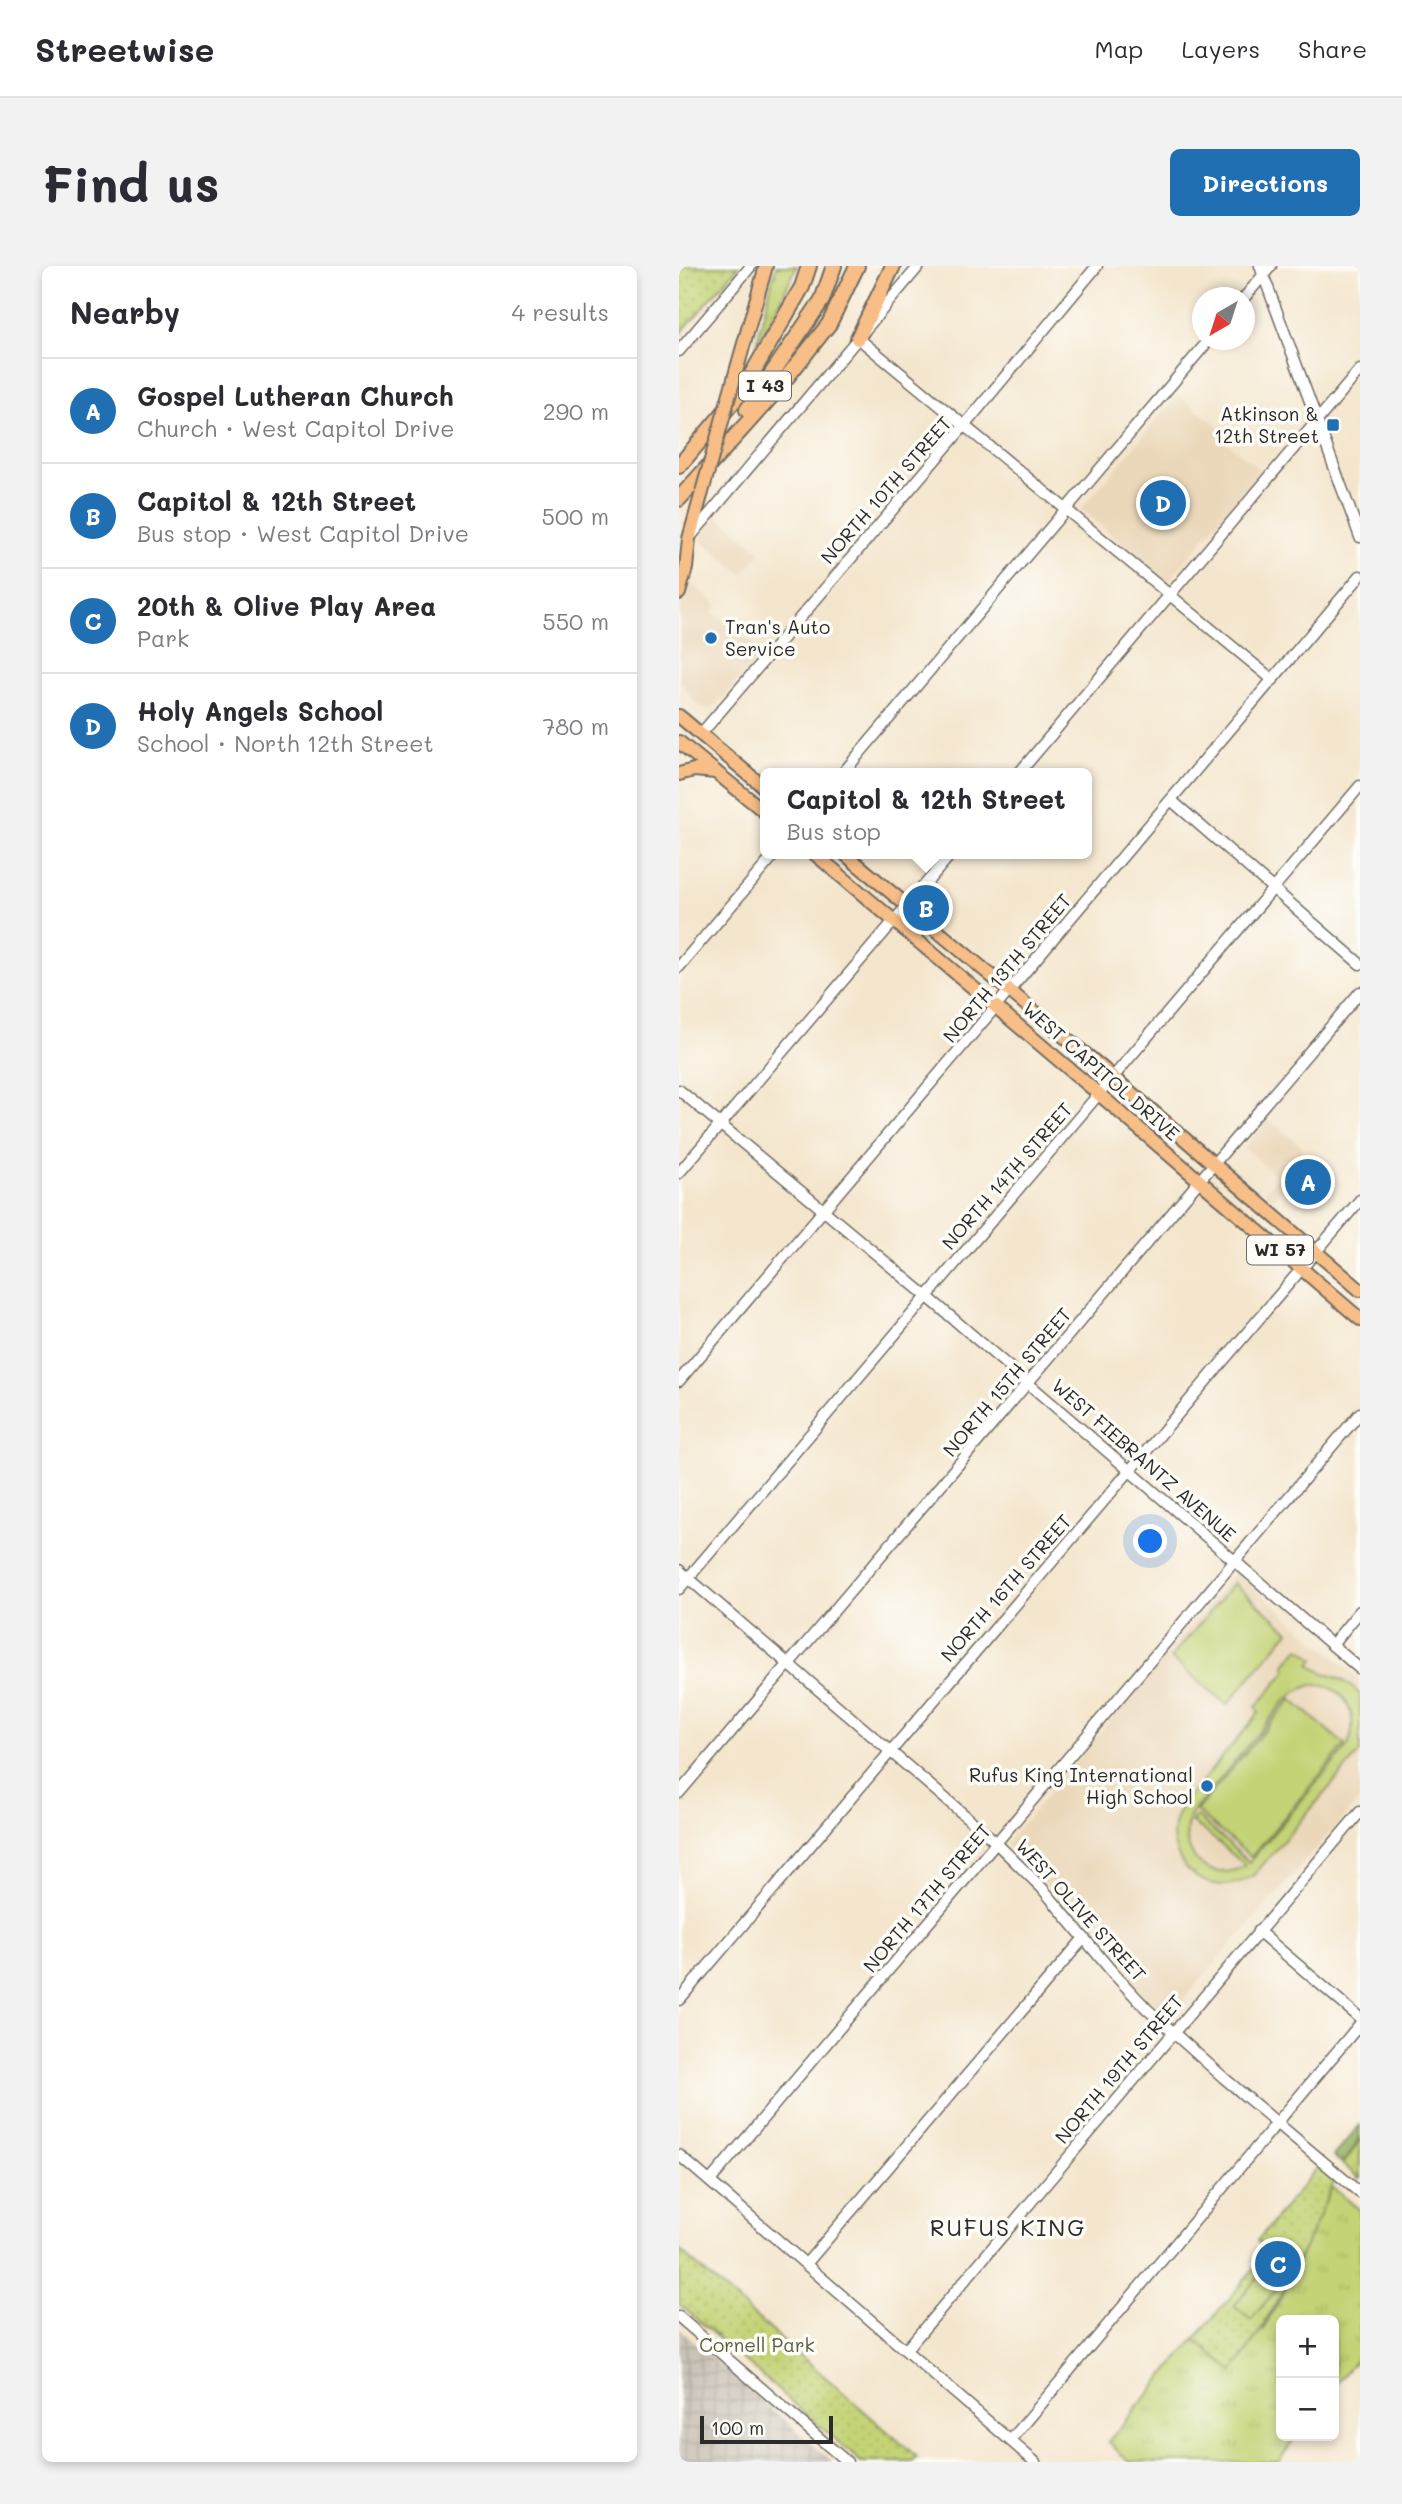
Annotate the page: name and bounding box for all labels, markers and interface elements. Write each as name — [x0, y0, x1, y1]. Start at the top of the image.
text: Streetwise — [35, 27, 214, 70]
text: Map — [1095, 33, 1143, 64]
text: Layers — [1181, 33, 1260, 64]
text: Share — [1298, 33, 1367, 64]
button: Directions — [1170, 149, 1360, 216]
text: Find us — [42, 151, 220, 214]
north arrow — [1192, 287, 1255, 350]
text: Nearby — [70, 292, 180, 332]
text: 4 results — [512, 297, 609, 327]
road number: I 43 — [739, 372, 791, 400]
text: Gospel Lutheran Church — [137, 379, 454, 413]
text: A — [85, 396, 101, 426]
text: 290 m — [543, 396, 609, 426]
place label: Atkinson & 12th Street — [1214, 401, 1319, 448]
street label: NORTH 10TH STREET — [815, 411, 957, 569]
text: Church · West Capitol Drive — [137, 413, 455, 443]
marker: Atkinson & 12th Street — [1325, 417, 1341, 433]
pin: D — [1140, 477, 1186, 529]
text: Capitol & 12th Street — [137, 484, 416, 518]
text: B — [85, 501, 101, 531]
text: 500 m — [542, 501, 609, 531]
text: Bus stop · West Capitol Drive — [137, 518, 469, 548]
text: 20th & Olive Play Area — [137, 589, 436, 623]
text: C — [84, 606, 102, 636]
text: 550 m — [542, 606, 609, 636]
place label: Tran's Auto Service — [725, 614, 830, 661]
text: Park — [137, 623, 189, 653]
marker: Tran's Auto Service — [703, 630, 719, 646]
text: Holy Angels School — [137, 694, 383, 728]
text: D — [85, 711, 101, 741]
text: 780 m — [542, 711, 609, 741]
text: School · North 12th Street — [137, 728, 434, 758]
popup — [760, 768, 1092, 859]
text: Capitol & 12th Street — [787, 782, 1065, 816]
text: Bus stop — [787, 816, 881, 846]
pin: B — [903, 882, 949, 934]
street label: NORTH 13TH STREET — [937, 888, 1076, 1047]
street label: WEST CAPITOL DRIVE — [1018, 996, 1185, 1146]
street label: NORTH 14TH STREET — [936, 1097, 1077, 1254]
pin: A — [1285, 1156, 1331, 1208]
road number: WI 57 — [1247, 1236, 1313, 1265]
street label: NORTH 15TH STREET — [937, 1302, 1076, 1461]
street label: WEST FIEBRANTZ AVENUE — [1047, 1373, 1242, 1547]
street label: NORTH 16TH STREET — [935, 1509, 1077, 1667]
your location — [1133, 1524, 1167, 1558]
place label: Rufus King International High School — [969, 1762, 1193, 1809]
marker: Rufus King International High School — [1199, 1778, 1215, 1794]
street label: NORTH 17TH STREET — [857, 1818, 996, 1977]
street label: WEST OLIVE STREET — [1011, 1833, 1152, 1986]
street label: NORTH 19TH STREET — [1049, 1989, 1188, 2148]
district label: RUFUS KING — [930, 2212, 1086, 2242]
pin: C — [1255, 2238, 1301, 2290]
map controls — [1276, 2315, 1339, 2441]
button: + — [1276, 2315, 1339, 2378]
park label: Cornell Park — [699, 2332, 815, 2357]
button: − — [1276, 2378, 1339, 2441]
scale bar — [700, 2413, 833, 2445]
text: 100 m — [711, 2415, 764, 2440]

